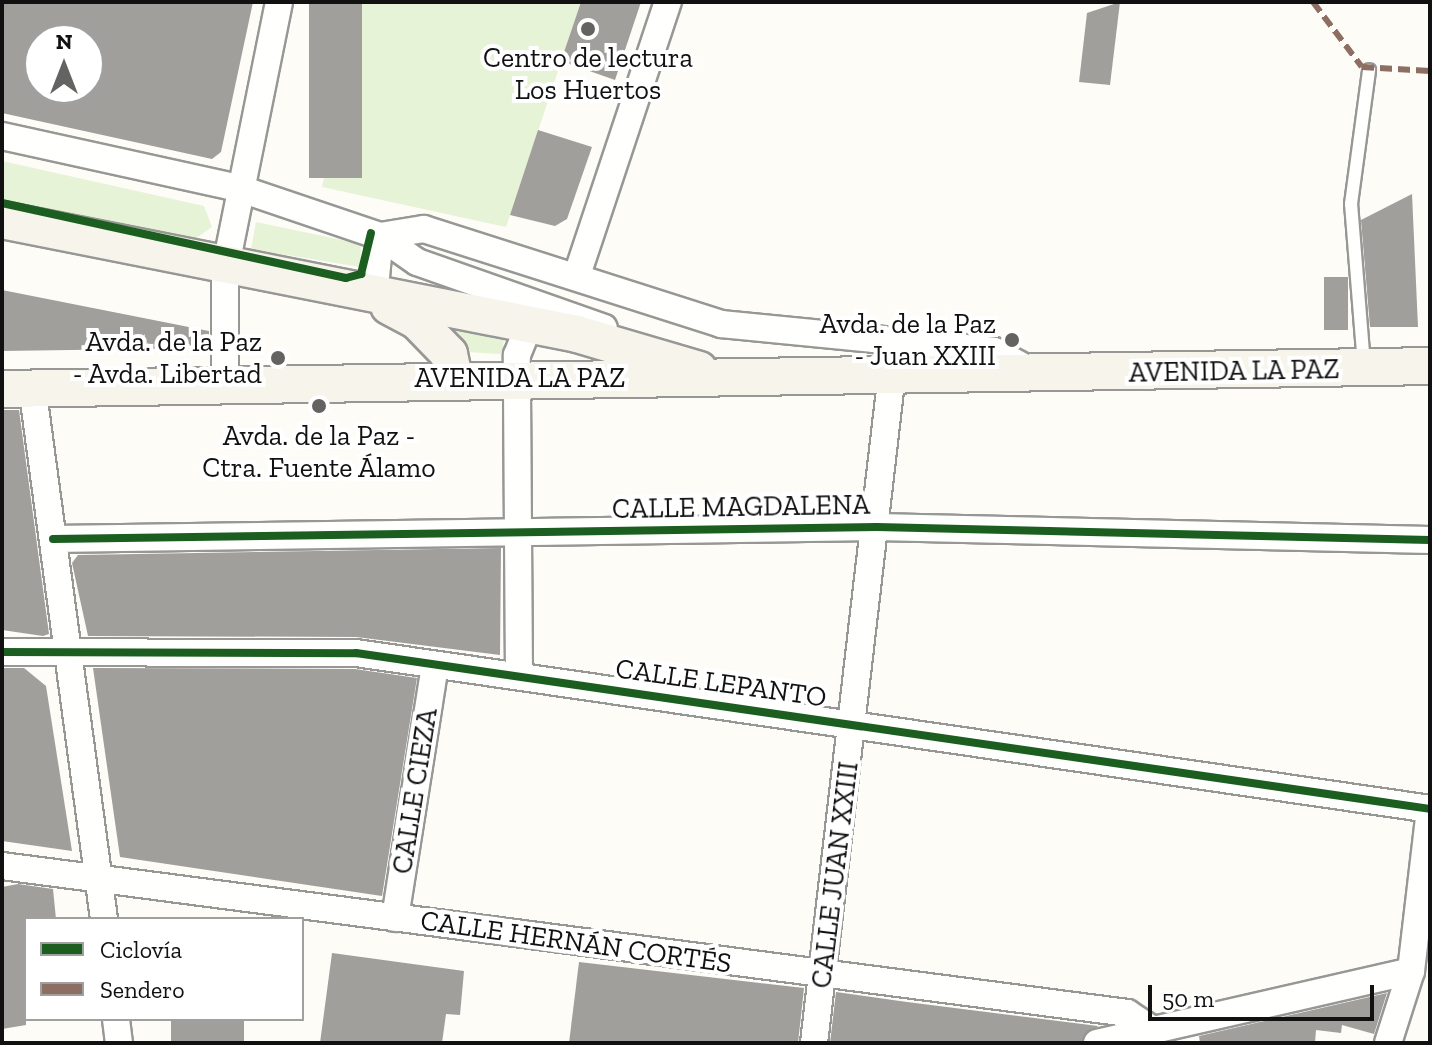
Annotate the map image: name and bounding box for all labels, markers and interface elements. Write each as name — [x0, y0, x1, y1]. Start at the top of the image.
marker: Centro de lectura Los Huertos — [579, 20, 597, 38]
north arrow — [24, 24, 104, 104]
text: N — [56, 28, 72, 55]
place label: Centro de lectura Los Huertos — [483, 41, 693, 107]
place label: Avda. de la Paz - Juan XXIII — [820, 307, 996, 373]
place label: Avda. de la Paz - Avda. Libertad — [72, 325, 262, 391]
marker: Avda. de la Paz - Juan XXIII — [1003, 331, 1021, 349]
marker: Avda. de la Paz - Avda. Libertad — [269, 349, 287, 367]
street label: AVENIDA LA PAZ — [1127, 352, 1341, 390]
street label: AVENIDA LA PAZ — [414, 361, 626, 395]
marker: Avda. de la Paz - Ctra. Fuente Álamo — [310, 397, 328, 415]
place label: Avda. de la Paz - Ctra. Fuente Álamo — [202, 419, 436, 485]
street label: CALLE MAGDALENA — [612, 488, 870, 526]
street label: CALLE LEPANTO — [613, 652, 829, 714]
street label: CALLE CIEZA — [385, 706, 445, 876]
street label: CALLE JUAN XXIII — [804, 759, 866, 991]
street label: CALLE HERNÁN CORTÉS — [418, 904, 734, 980]
legend — [24, 917, 304, 1021]
text: Ciclovía — [100, 935, 182, 964]
scale bar — [1152, 969, 1378, 1019]
text: Sendero — [100, 975, 185, 1004]
text: 50 m — [1162, 984, 1214, 1013]

